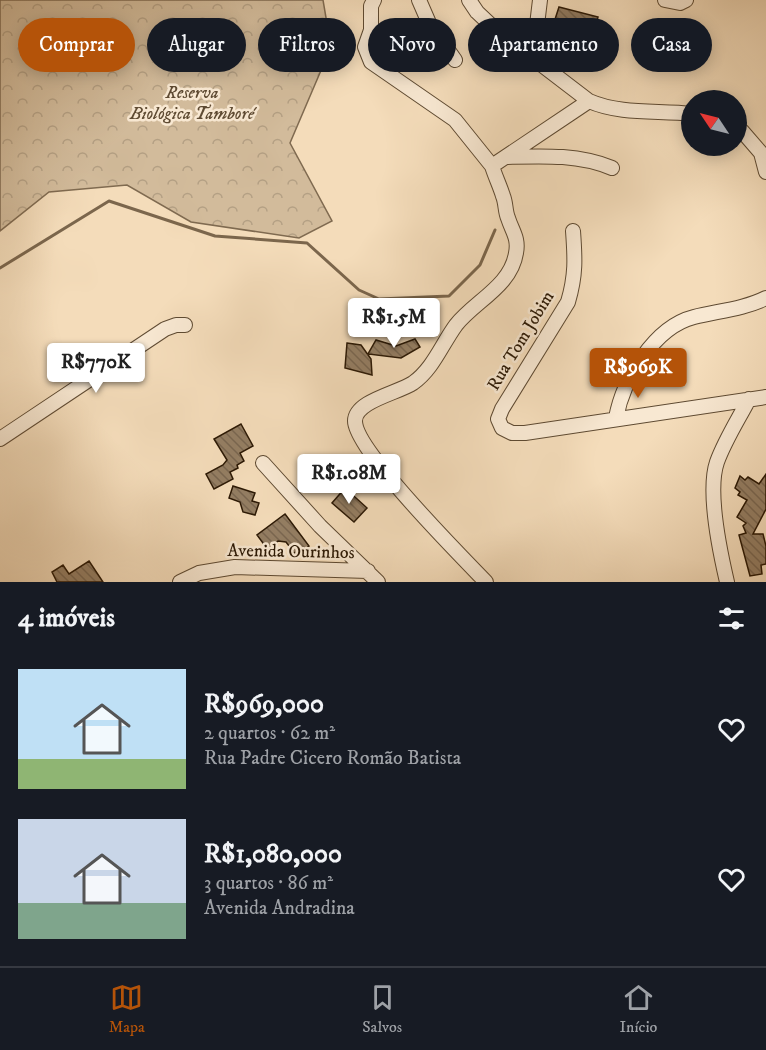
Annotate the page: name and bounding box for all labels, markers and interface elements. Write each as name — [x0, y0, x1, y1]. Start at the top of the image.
chip: Comprar — [18, 18, 135, 72]
chip: Alugar — [147, 18, 246, 72]
chip: Filtros — [258, 18, 356, 72]
chip: Novo — [368, 18, 456, 72]
chip: Apartamento — [468, 18, 619, 72]
chip: Casa — [631, 18, 712, 72]
park label: Reserva Biológica Tamboré — [129, 82, 257, 125]
north arrow — [681, 90, 747, 156]
map controls — [681, 90, 747, 156]
street label: Rua Tom Jobim — [483, 287, 559, 395]
pin: R$1.5M — [345, 298, 443, 349]
text: R$1.5M — [362, 305, 426, 330]
pin: R$770K — [47, 343, 145, 394]
pin: R$969K — [589, 348, 687, 399]
text: R$770K — [61, 350, 131, 375]
text: R$969K — [604, 355, 672, 380]
pin: R$1.08M — [294, 454, 404, 505]
text: R$1.08M — [311, 461, 387, 486]
street label: Avenida Ourinhos — [227, 540, 355, 564]
text: 4 imóveis — [18, 602, 115, 635]
icon: filters — [715, 602, 748, 635]
text: R$969,000 — [204, 688, 324, 721]
icon: home — [66, 693, 138, 765]
icon: heart — [715, 713, 748, 746]
text: 2 quartos · 62 m² — [204, 721, 335, 746]
text: Rua Padre Cicero Romão Batista — [204, 746, 461, 771]
text: R$1,080,000 — [204, 838, 342, 871]
icon: home — [66, 843, 138, 915]
icon: heart — [715, 863, 748, 896]
text: 3 quartos · 86 m² — [204, 871, 333, 896]
text: Avenida Andradina — [204, 896, 355, 921]
tab: Mapa — [109, 981, 145, 1037]
tab: Salvos — [362, 981, 402, 1037]
tab: Início — [619, 981, 657, 1037]

